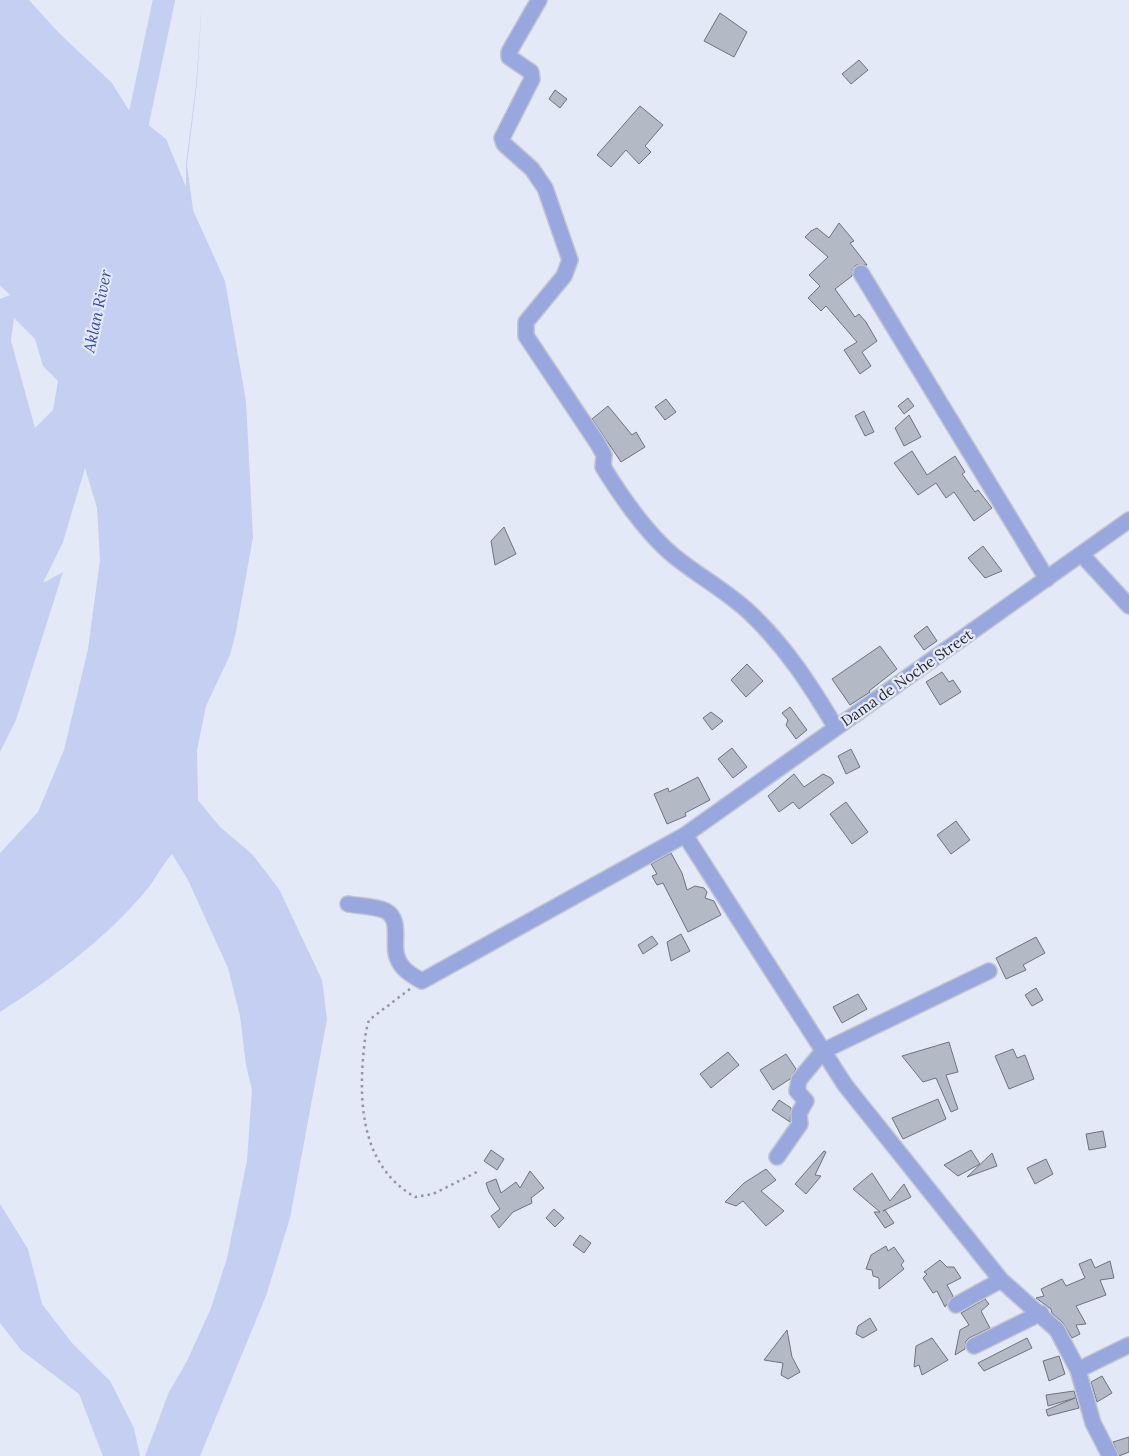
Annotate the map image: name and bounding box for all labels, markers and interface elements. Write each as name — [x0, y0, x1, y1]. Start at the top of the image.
water label: Aklan River — [78, 267, 116, 355]
street label: Dama de Noche Street — [837, 625, 976, 730]

